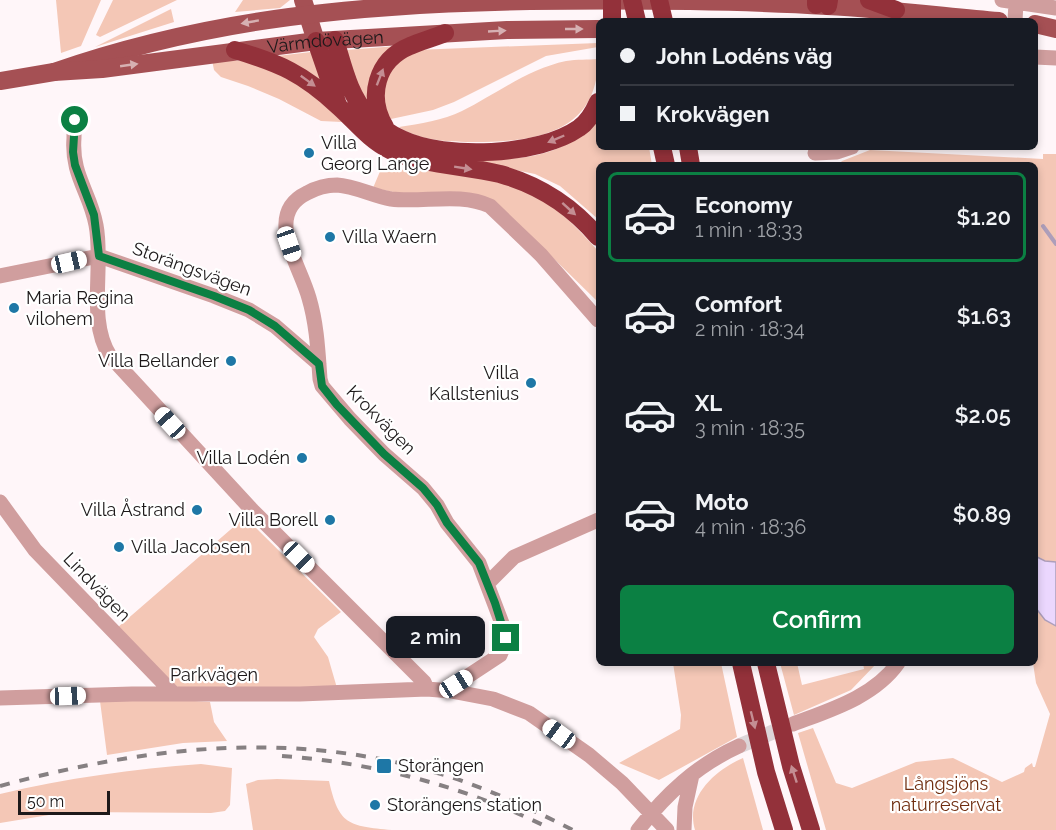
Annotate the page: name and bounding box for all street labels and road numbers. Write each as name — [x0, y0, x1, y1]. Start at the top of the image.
street label: Värmdövägen — [266, 26, 384, 57]
street label: Storängsvägen — [130, 237, 254, 300]
street label: Krokvägen — [342, 381, 420, 459]
street label: Lindvägen — [59, 548, 135, 625]
street label: Parkvägen — [170, 664, 258, 685]

